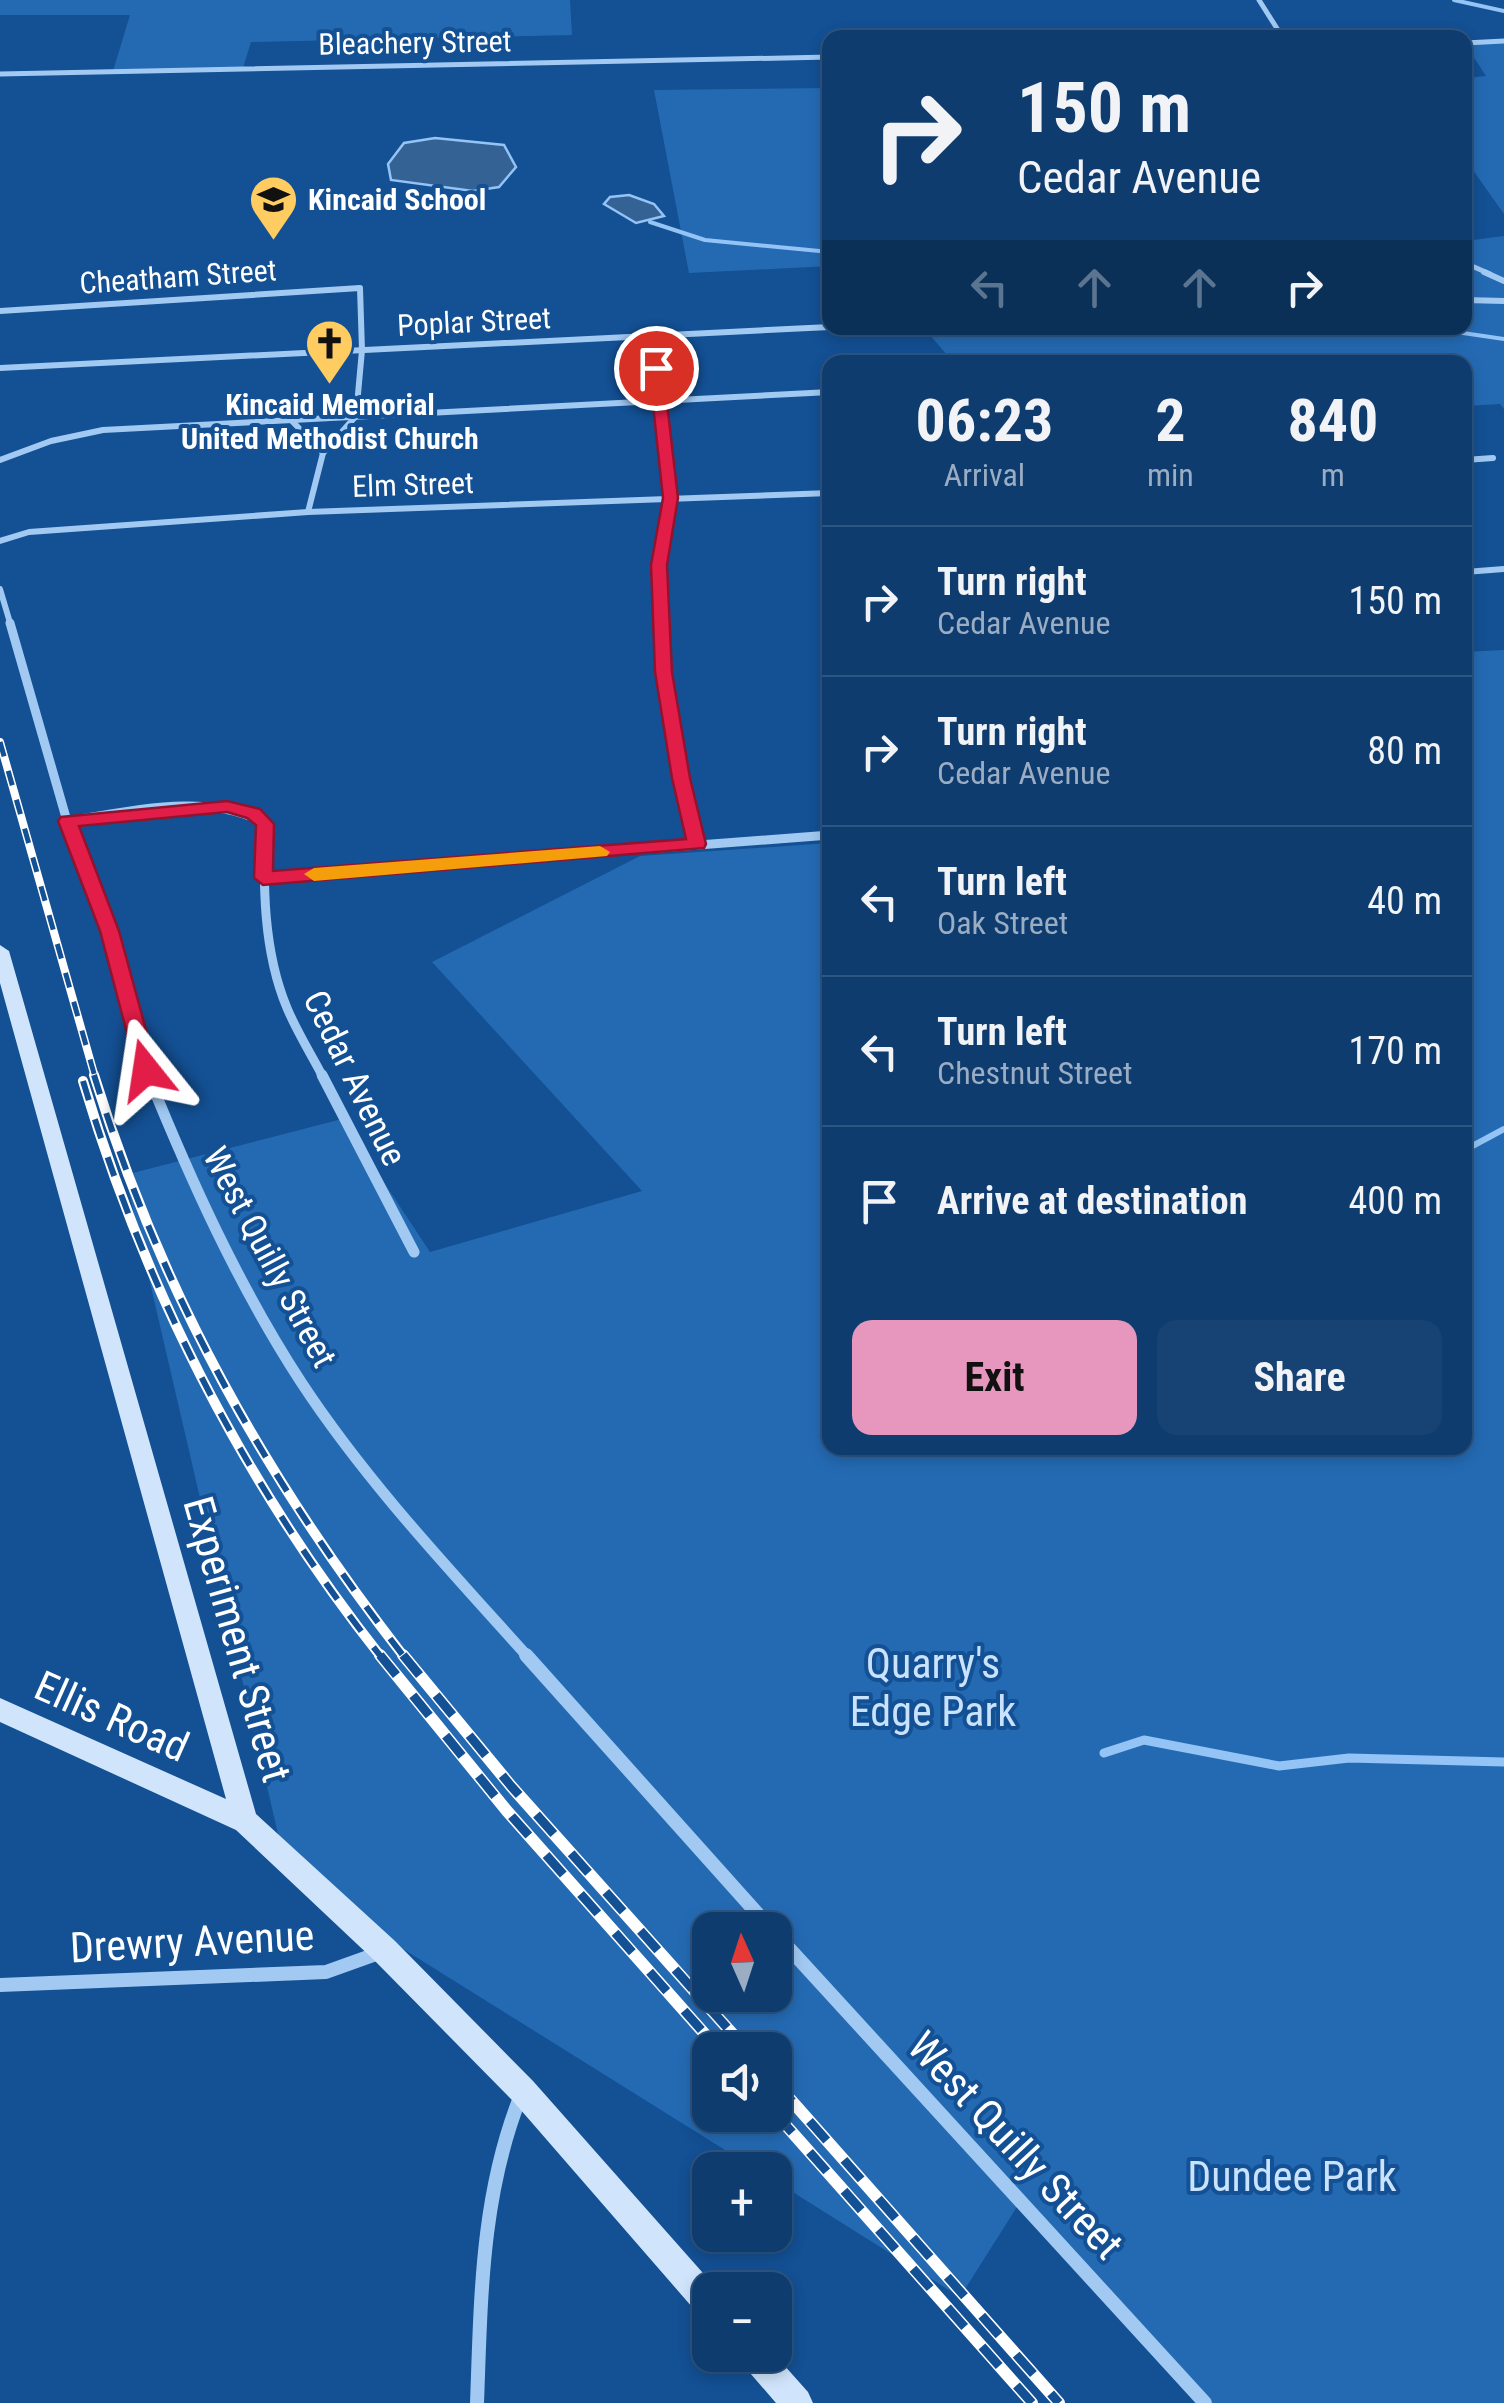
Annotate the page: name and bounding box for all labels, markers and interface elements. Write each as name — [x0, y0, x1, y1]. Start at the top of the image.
street label: Bleachery Street — [318, 23, 512, 62]
text: 150 m — [1017, 67, 1191, 149]
icon: right — [852, 70, 982, 200]
text: Cedar Avenue — [1017, 151, 1261, 204]
school or university icon: Kincaid School — [247, 174, 299, 242]
place label: Kincaid School — [308, 182, 486, 217]
street label: Cheatham Street — [78, 252, 278, 301]
icon: left — [962, 260, 1017, 315]
icon: ahead — [1067, 260, 1122, 315]
icon: ahead — [1172, 260, 1227, 315]
icon: right — [1277, 260, 1332, 315]
street label: Poplar Street — [396, 300, 552, 343]
church icon: Kincaid Memorial United Methodist Church — [304, 318, 356, 386]
pin — [614, 326, 699, 411]
icon: arrive — [629, 341, 684, 396]
text: 06:23 — [916, 385, 1053, 456]
text: 2 — [1155, 385, 1186, 456]
text: 840 — [1287, 385, 1378, 456]
place label: Kincaid Memorial United Methodist Church — [181, 387, 479, 456]
text: Arrival — [944, 456, 1025, 494]
text: min — [1147, 456, 1194, 494]
text: m — [1321, 456, 1345, 494]
street label: Elm Street — [352, 465, 474, 504]
text: Turn right — [937, 560, 1087, 604]
icon: right — [852, 574, 907, 629]
text: 150 m — [1348, 579, 1442, 623]
text: Cedar Avenue — [937, 604, 1111, 642]
text: Turn right — [937, 710, 1087, 754]
icon: right — [852, 724, 907, 779]
text: 80 m — [1367, 729, 1442, 773]
text: Cedar Avenue — [937, 754, 1111, 792]
text: Turn left — [937, 860, 1067, 904]
icon: left — [852, 874, 907, 929]
text: 40 m — [1367, 879, 1442, 923]
text: Oak Street — [937, 904, 1068, 942]
street label: Cedar Avenue — [295, 984, 415, 1173]
text: Turn left — [937, 1010, 1067, 1054]
position arrow — [94, 1018, 198, 1122]
icon: left — [852, 1024, 907, 1079]
text: 170 m — [1348, 1029, 1442, 1073]
text: Chestnut Street — [937, 1054, 1132, 1092]
street label: West Quilly Street — [194, 1140, 345, 1374]
icon: arrive — [852, 1174, 907, 1229]
text: Arrive at destination — [937, 1179, 1247, 1223]
text: 400 m — [1348, 1179, 1442, 1223]
button: Exit — [852, 1320, 1137, 1435]
button: Share — [1157, 1320, 1442, 1435]
street label: Experiment Street — [173, 1491, 302, 1787]
park label: Quarry's Edge Park — [850, 1639, 1016, 1736]
street label: Ellis Road — [27, 1661, 196, 1772]
street label: Drewry Avenue — [69, 1911, 315, 1972]
north arrow — [692, 1912, 792, 2012]
map controls — [692, 1912, 792, 2372]
street label: West Quilly Street — [898, 2022, 1133, 2269]
button: sound — [692, 2032, 792, 2132]
button: + — [692, 2152, 792, 2252]
park label: Dundee Park — [1187, 2152, 1397, 2201]
button: − — [692, 2272, 792, 2372]

